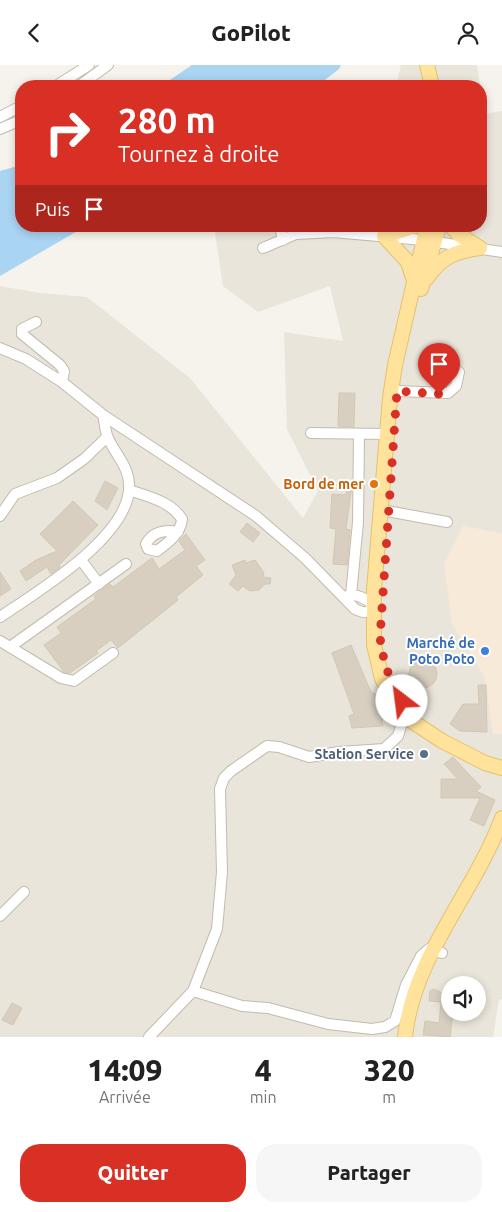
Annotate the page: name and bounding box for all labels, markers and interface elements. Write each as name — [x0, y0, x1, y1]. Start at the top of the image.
icon: back — [20, 19, 48, 47]
icon: person — [454, 19, 482, 47]
text: GoPilot — [211, 20, 291, 45]
icon: right — [35, 100, 100, 165]
text: 280 m — [118, 100, 216, 140]
text: Tournez à droite — [118, 141, 279, 166]
icon: arrive — [80, 195, 108, 223]
text: Puis — [35, 198, 70, 220]
pin — [418, 343, 460, 394]
icon: arrive — [425, 350, 453, 378]
place label: Bord de mer — [283, 476, 364, 492]
marker: Bord de mer — [368, 478, 380, 490]
place label: Marché de Poto Poto — [406, 635, 475, 667]
marker: Marché de Poto Poto — [479, 645, 491, 657]
position arrow — [375, 674, 427, 726]
place label: Station Service — [315, 746, 414, 762]
marker: Station Service — [418, 748, 430, 760]
map controls — [441, 976, 486, 1021]
button: sound — [441, 976, 486, 1021]
text: 14:09 — [87, 1053, 162, 1087]
text: 4 — [255, 1053, 272, 1087]
text: 320 — [364, 1053, 415, 1087]
text: Arrivée — [99, 1088, 151, 1106]
text: min — [250, 1088, 277, 1106]
text: m — [382, 1088, 396, 1106]
button: Quitter — [20, 1144, 246, 1202]
button: Partager — [256, 1144, 482, 1202]

